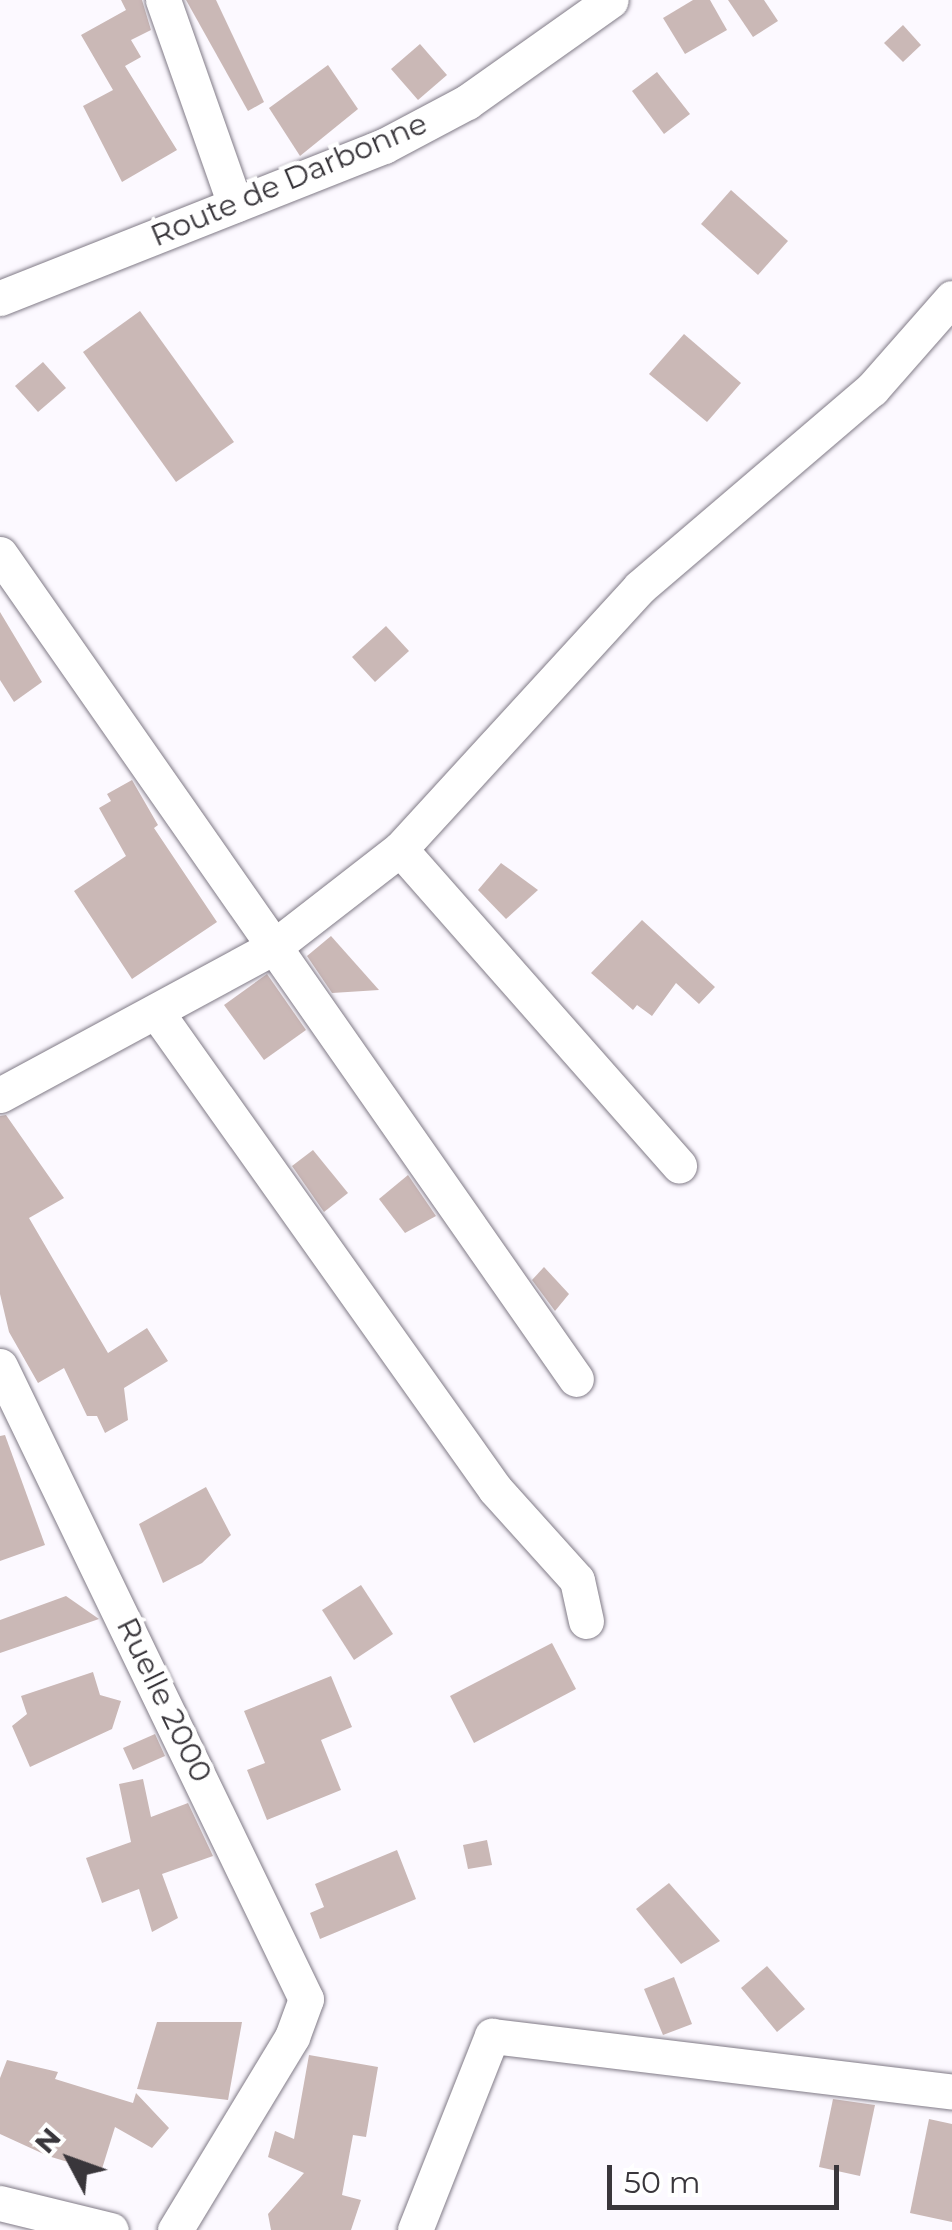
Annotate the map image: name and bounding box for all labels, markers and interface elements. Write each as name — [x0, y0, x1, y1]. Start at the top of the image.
street label: Route de Darbonne — [145, 105, 433, 255]
street label: Ruelle 2000 — [109, 1612, 219, 1788]
north arrow — [20, 2110, 120, 2210]
text: N — [27, 2121, 68, 2160]
scale bar — [612, 2145, 844, 2207]
text: 50 m — [624, 2164, 701, 2201]

